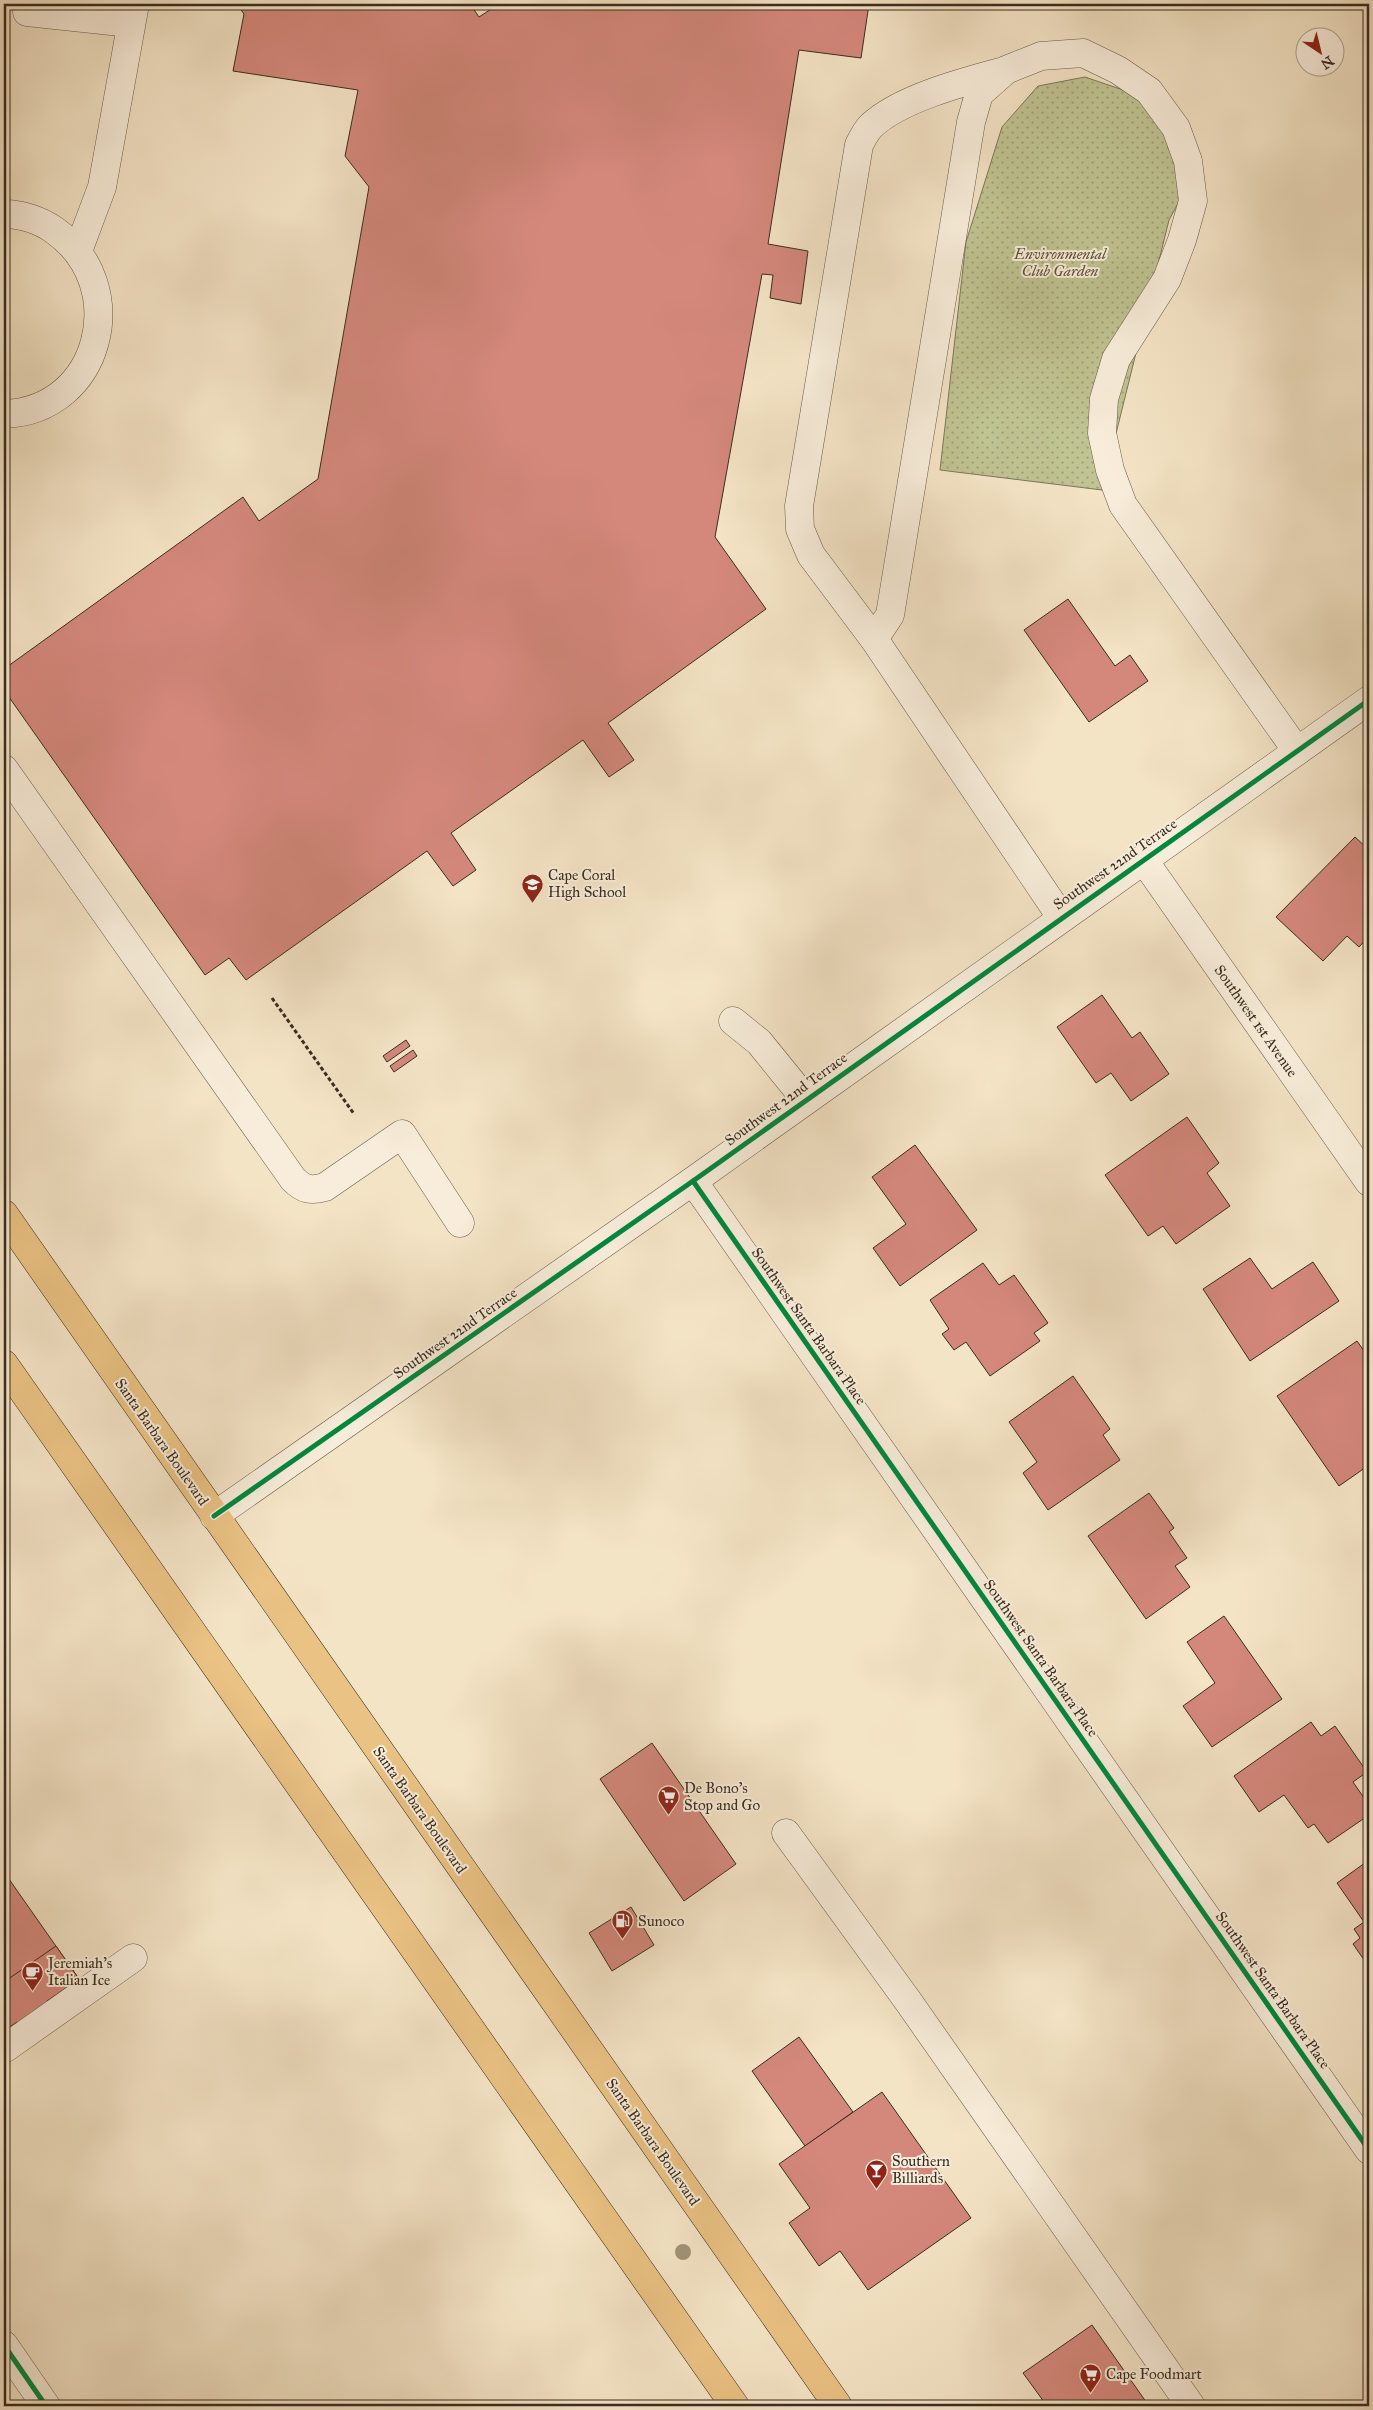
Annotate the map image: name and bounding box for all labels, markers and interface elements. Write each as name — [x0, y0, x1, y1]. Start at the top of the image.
north arrow — [1296, 28, 1346, 78]
text: N — [1317, 52, 1337, 73]
park label: Environmental Club Garden — [1013, 245, 1108, 280]
street label: Southwest 22nd Terrace — [1050, 815, 1180, 913]
place label: Cape Coral High School — [548, 866, 627, 901]
school or university icon: Cape Coral High School — [520, 872, 544, 903]
street label: Southwest 1st Avenue — [1211, 961, 1301, 1081]
street label: Southwest 22nd Terrace — [721, 1049, 851, 1149]
street label: Southwest Santa Barbara Place — [748, 1244, 870, 1408]
street label: Southwest 22nd Terrace — [390, 1284, 520, 1382]
street label: Santa Barbara Boulevard — [111, 1375, 213, 1509]
street label: Southwest Santa Barbara Place — [980, 1576, 1102, 1740]
street label: Santa Barbara Boulevard — [369, 1743, 471, 1877]
place label: De Bono's Stop and Go — [684, 1779, 761, 1814]
supermarket icon: De Bono's Stop and Go — [656, 1785, 680, 1816]
street label: Southwest Santa Barbara Place — [1212, 1908, 1334, 2072]
fuel station icon: Sunoco — [610, 1909, 634, 1940]
place label: Sunoco — [638, 1912, 685, 1930]
place label: Jeremiah's Italian Ice — [46, 1954, 112, 1989]
cafe icon: Jeremiah's Italian Ice — [20, 1960, 44, 1991]
street label: Santa Barbara Boulevard — [602, 2075, 704, 2209]
place label: Southern Billiards — [892, 2152, 950, 2187]
bar icon: Southern Billiards — [864, 2158, 888, 2189]
supermarket icon: Cape Foodmart — [1078, 2362, 1102, 2393]
place label: Cape Foodmart — [1106, 2365, 1202, 2383]

